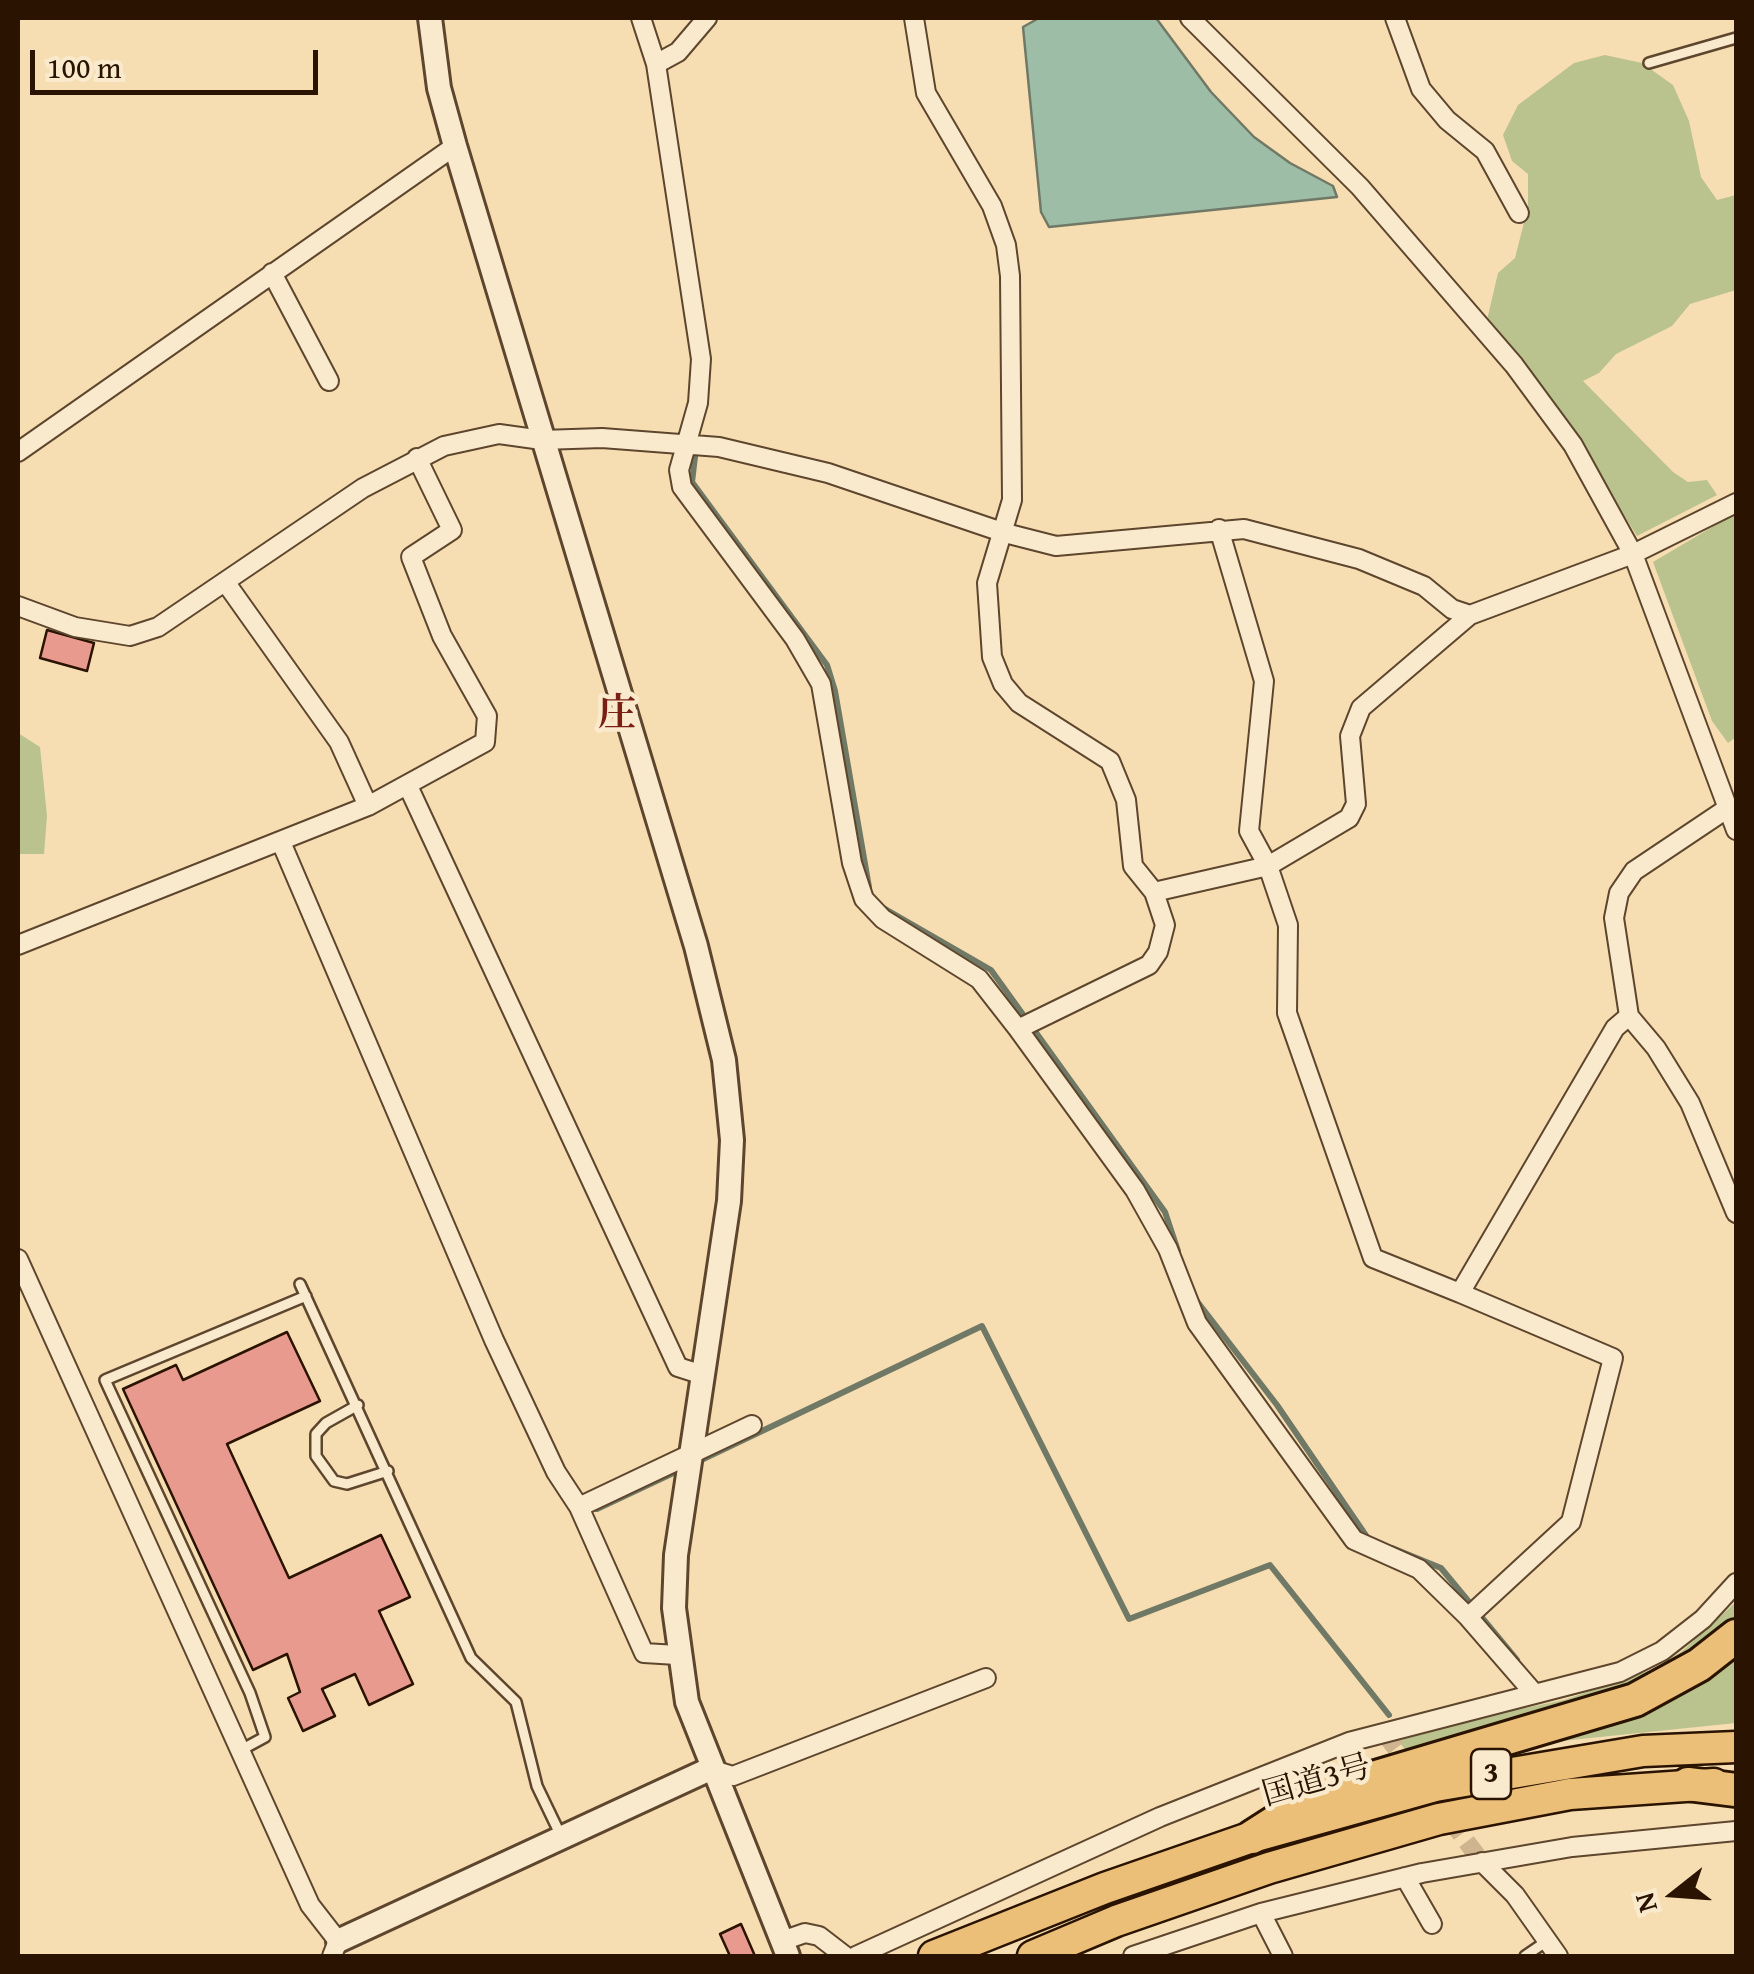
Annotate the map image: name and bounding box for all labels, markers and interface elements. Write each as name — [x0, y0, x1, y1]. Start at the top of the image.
scale bar — [35, 30, 322, 92]
text: 100 m — [47, 45, 121, 89]
district label: 庄 — [598, 692, 636, 738]
street label: 国道3号 — [1258, 1748, 1376, 1816]
road number: 3 — [1471, 1749, 1511, 1799]
north arrow — [1624, 1844, 1724, 1944]
text: N — [1622, 1888, 1667, 1918]

